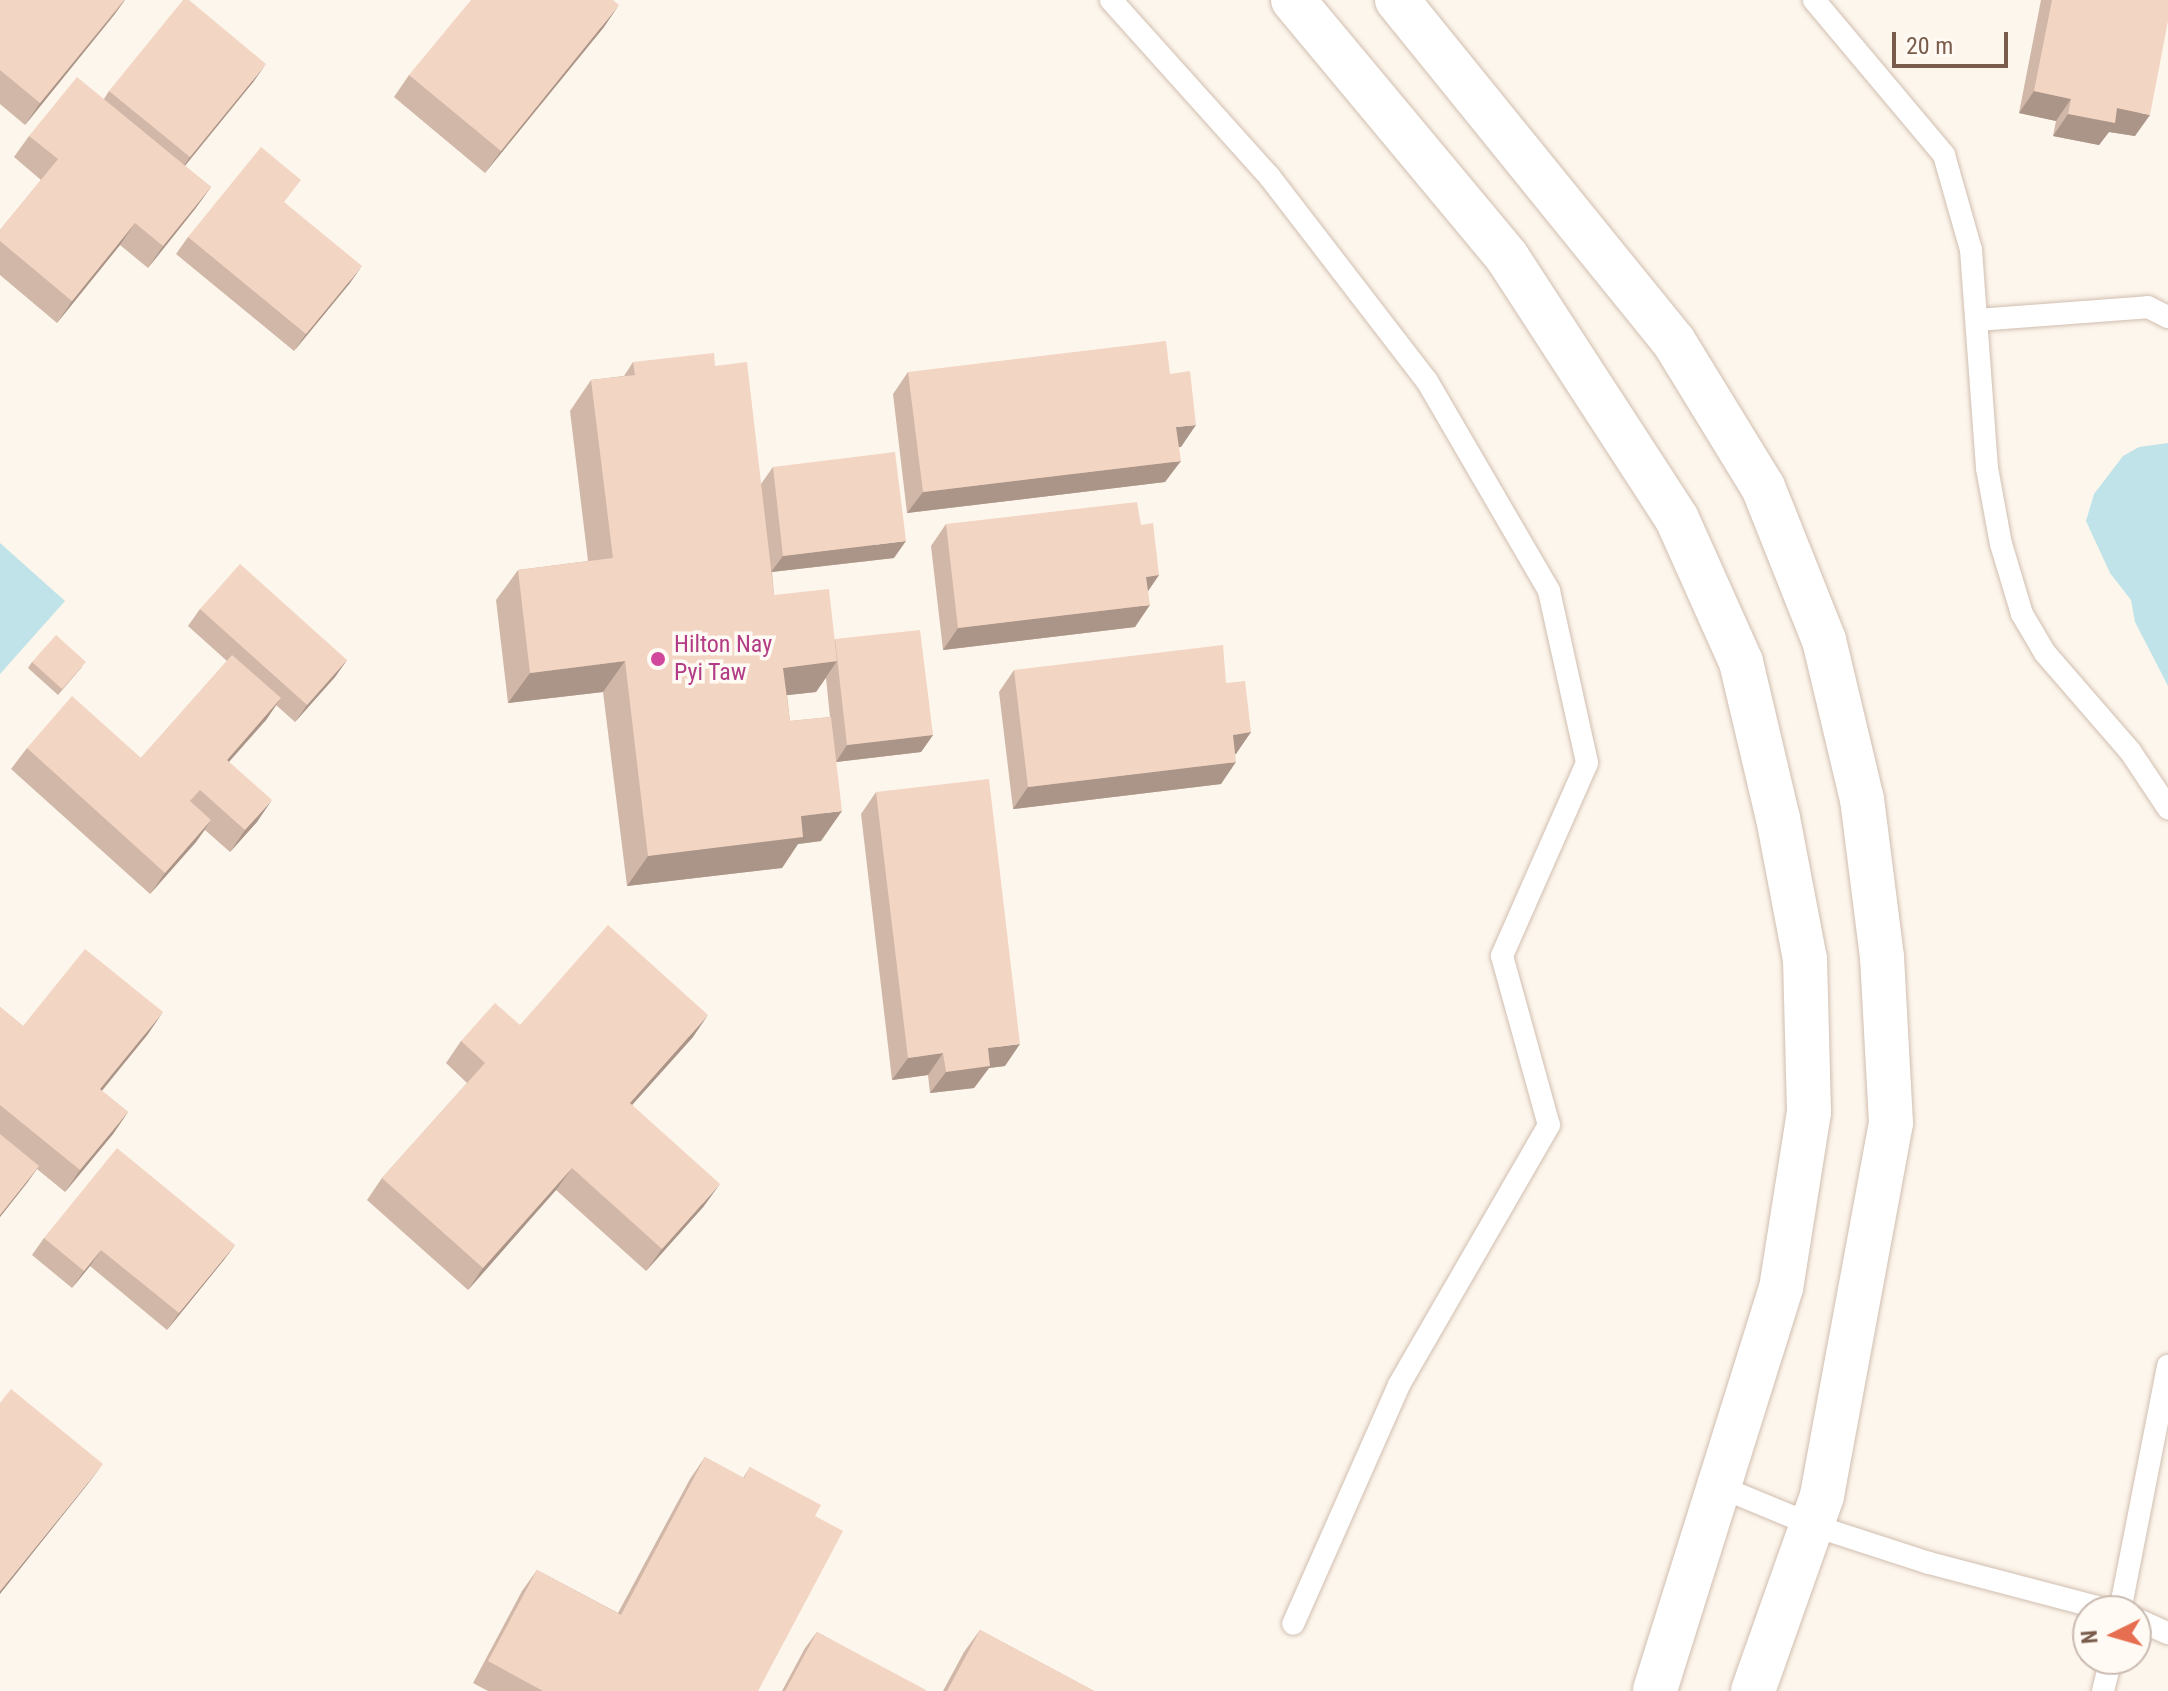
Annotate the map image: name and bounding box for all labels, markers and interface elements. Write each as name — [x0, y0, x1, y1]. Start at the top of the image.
scale bar — [1896, 16, 2012, 66]
text: 20 m — [1906, 32, 1953, 60]
place label: Hilton Nay Pyi Taw — [674, 631, 772, 687]
marker: Hilton Nay Pyi Taw — [649, 650, 667, 668]
north arrow — [2072, 1595, 2152, 1675]
text: N — [2077, 1629, 2103, 1645]

